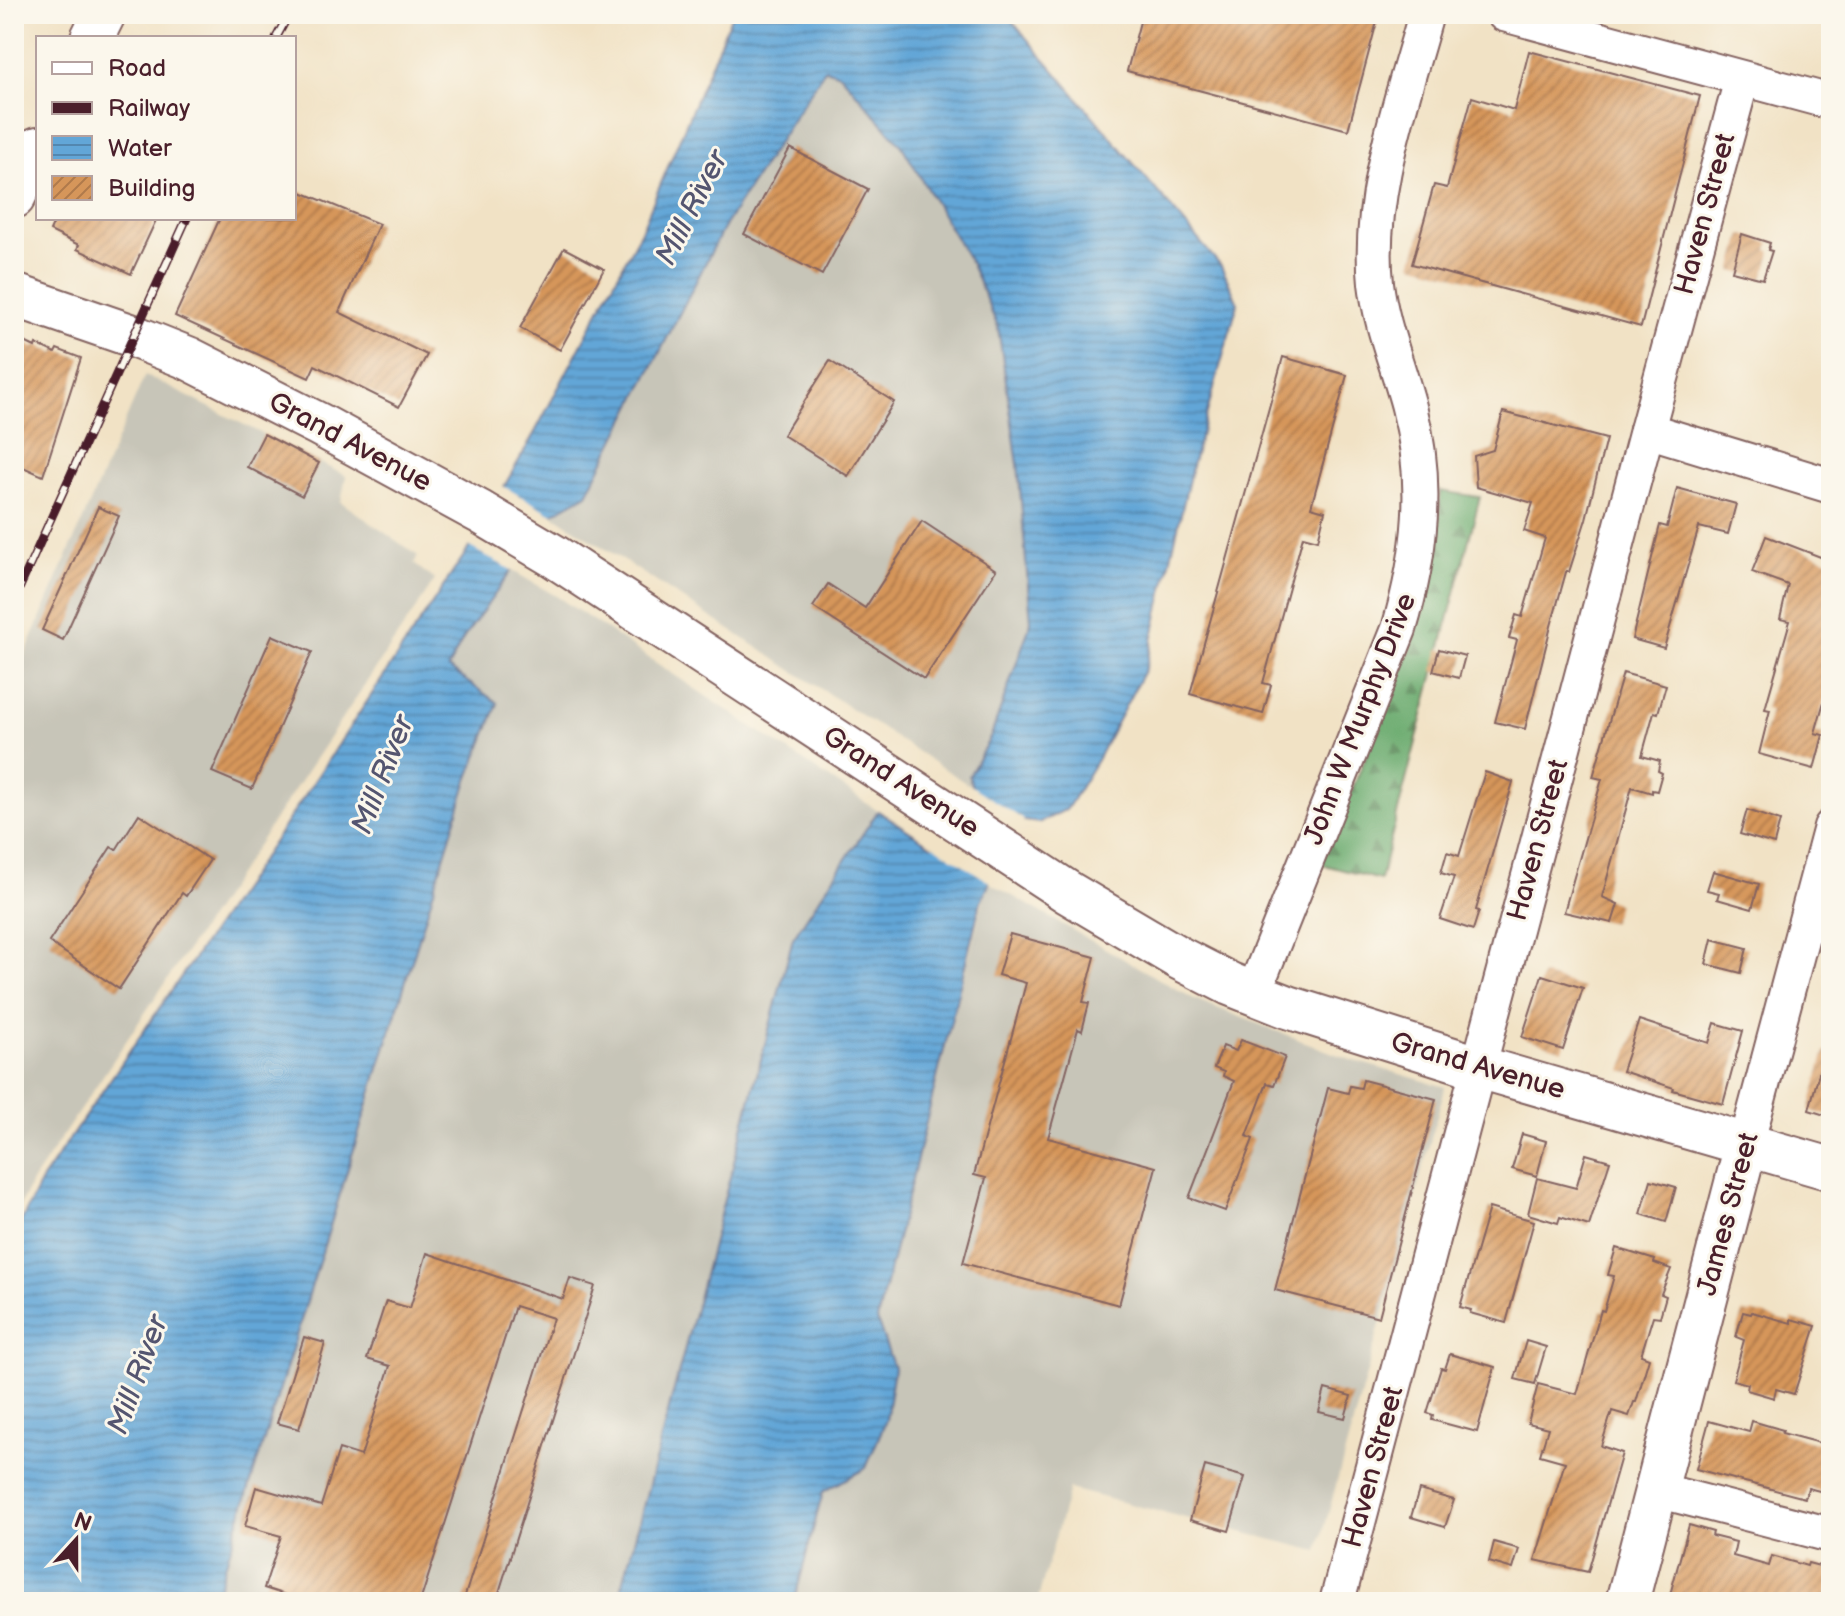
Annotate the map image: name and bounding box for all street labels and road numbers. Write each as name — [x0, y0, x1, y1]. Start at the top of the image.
street label: Haven Street — [1668, 129, 1742, 298]
street label: Grand Avenue — [263, 385, 437, 499]
street label: John W Murphy Drive — [1297, 589, 1423, 849]
street label: Grand Avenue — [817, 719, 985, 845]
street label: Haven Street — [1501, 755, 1575, 924]
street label: Grand Avenue — [1387, 1025, 1569, 1107]
street label: James Street — [1690, 1128, 1766, 1299]
street label: Haven Street — [1336, 1382, 1410, 1551]

